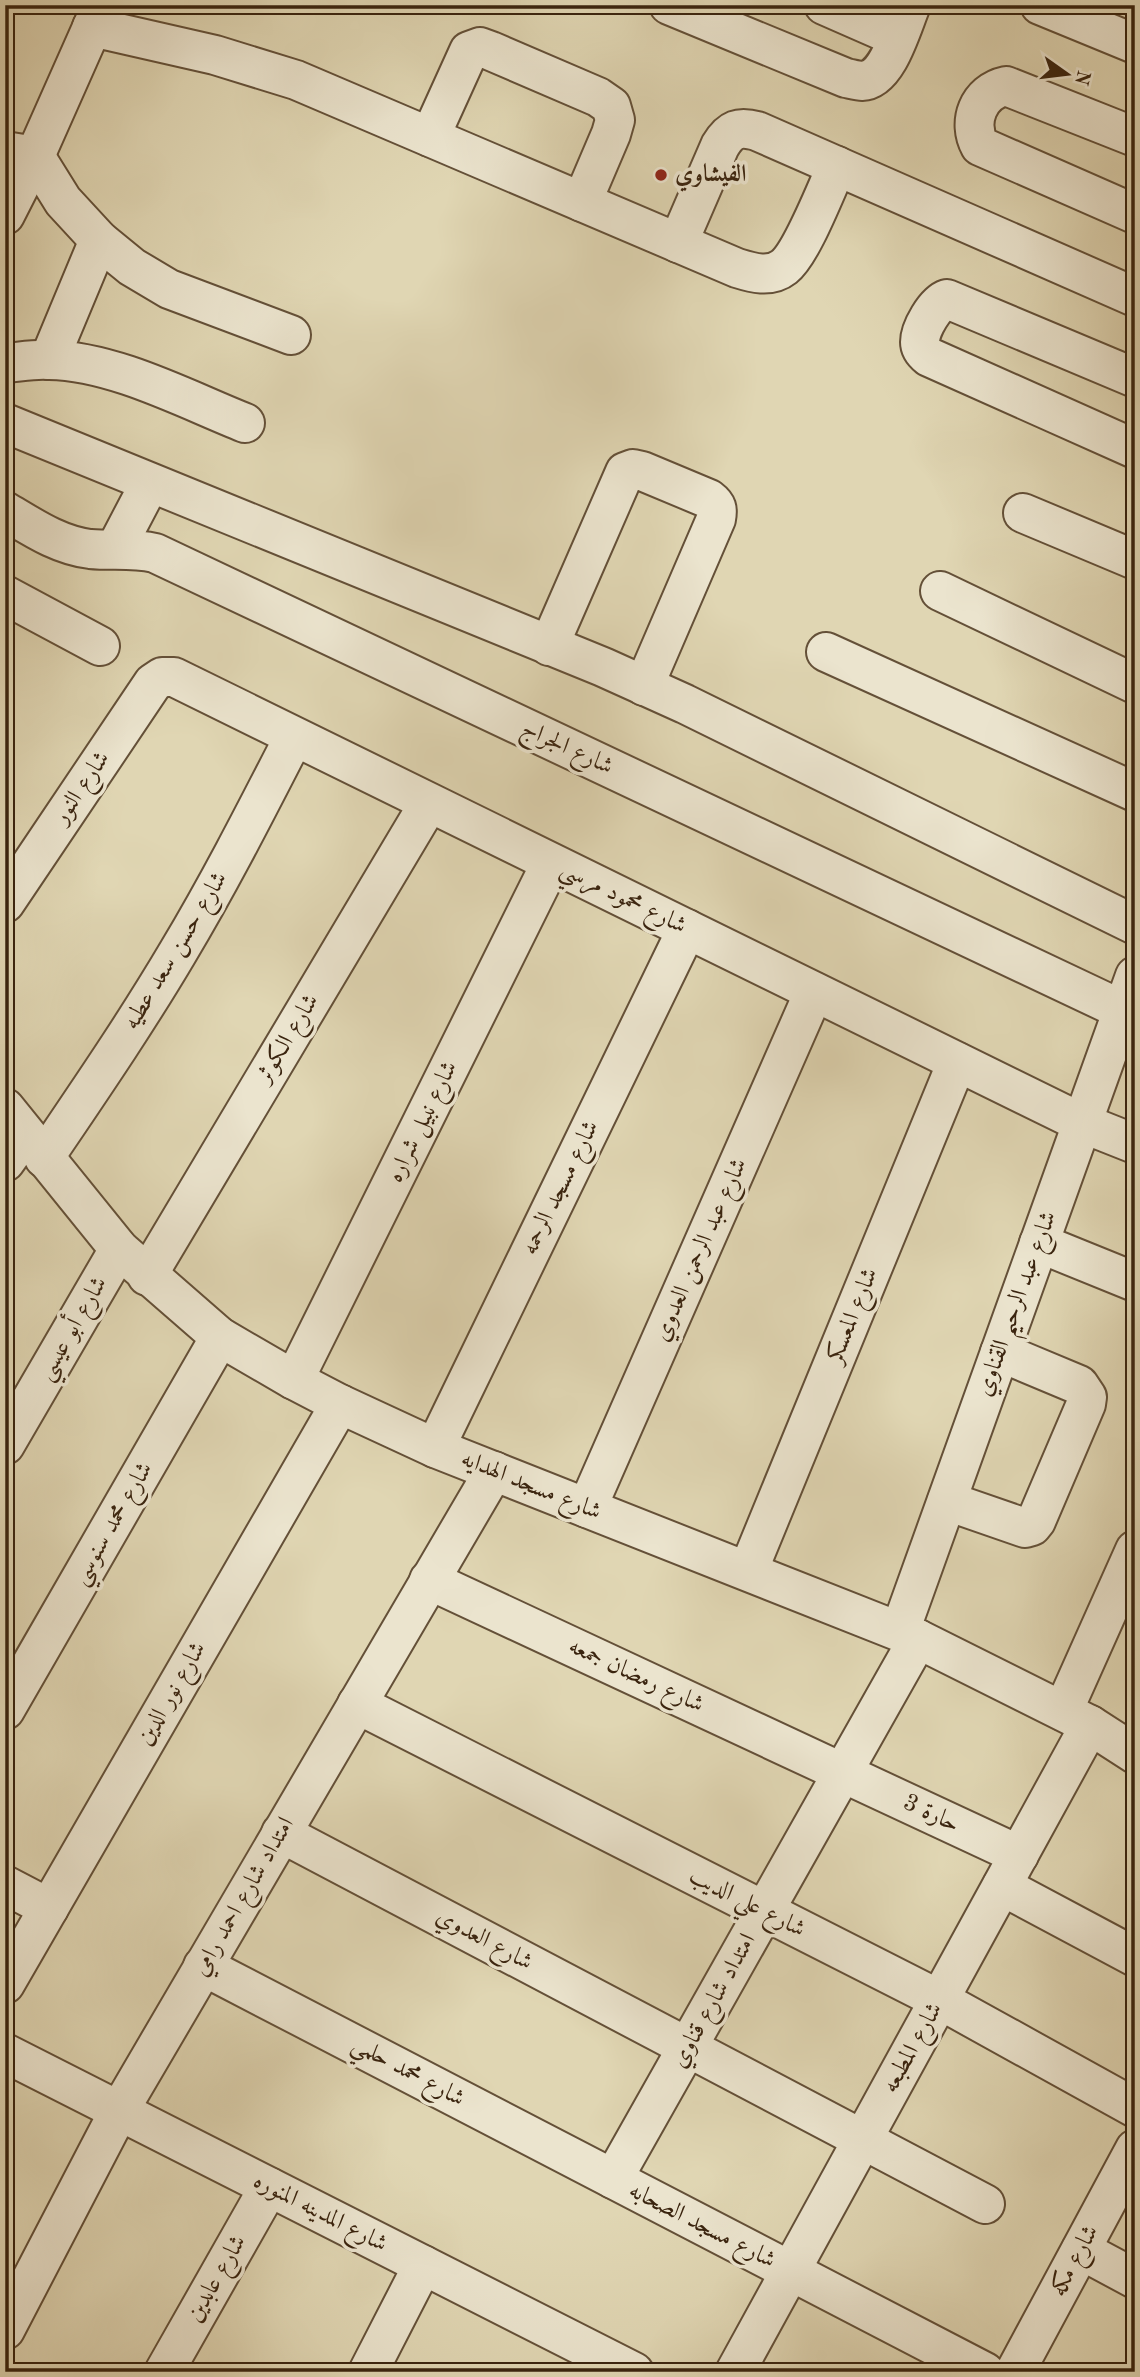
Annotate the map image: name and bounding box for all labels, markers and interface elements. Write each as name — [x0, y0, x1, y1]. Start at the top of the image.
north arrow — [1032, 38, 1102, 108]
text: N — [1070, 68, 1092, 87]
place label: الفيشاوي — [675, 162, 746, 192]
marker: الفيشاوي — [653, 167, 669, 183]
street label: شارع الجراج — [515, 716, 617, 786]
street label: شارع النور — [48, 747, 120, 834]
street label: شارع محمود مرسي — [553, 857, 690, 946]
street label: شارع حسن سعد عطيه — [120, 868, 238, 1037]
street label: شارع الكوثر — [249, 989, 329, 1093]
street label: شارع نبيل شراره — [383, 1058, 468, 1189]
street label: شارع مسجد الرحمه — [517, 1117, 609, 1262]
street label: شارع عبد الرحمن العدوي — [649, 1154, 758, 1348]
street label: شارع عبد الرحيم القناوي — [971, 1208, 1071, 1403]
street label: شارع المعسكر — [820, 1264, 888, 1372]
street label: شارع أبو عيسي — [28, 1270, 119, 1389]
street label: شارع مسجد الهدايه — [455, 1447, 604, 1531]
street label: شارع محمد سنوسي — [68, 1458, 165, 1594]
street label: شارع رمضان جمعه — [562, 1634, 707, 1723]
street label: شارع نور الدين — [133, 1638, 216, 1753]
street label: حارة 3 — [899, 1791, 963, 1837]
street label: امتداد شارع احمد رامي — [189, 1813, 304, 1984]
street label: شارع علي الديب — [681, 1864, 809, 1950]
street label: شارع العدوي — [429, 1905, 536, 1981]
street label: امتداد شارع قناوي — [667, 1930, 766, 2075]
street label: شارع المطبعه — [878, 1999, 953, 2100]
street label: شارع محمد حلمي — [343, 2032, 468, 2120]
street label: شارع المدينه المنوره — [246, 2169, 391, 2262]
street label: شارع مسجد الصحابه — [622, 2179, 779, 2279]
street label: شارع مكه — [1045, 2220, 1109, 2303]
street label: شارع عابدين — [183, 2231, 257, 2330]

